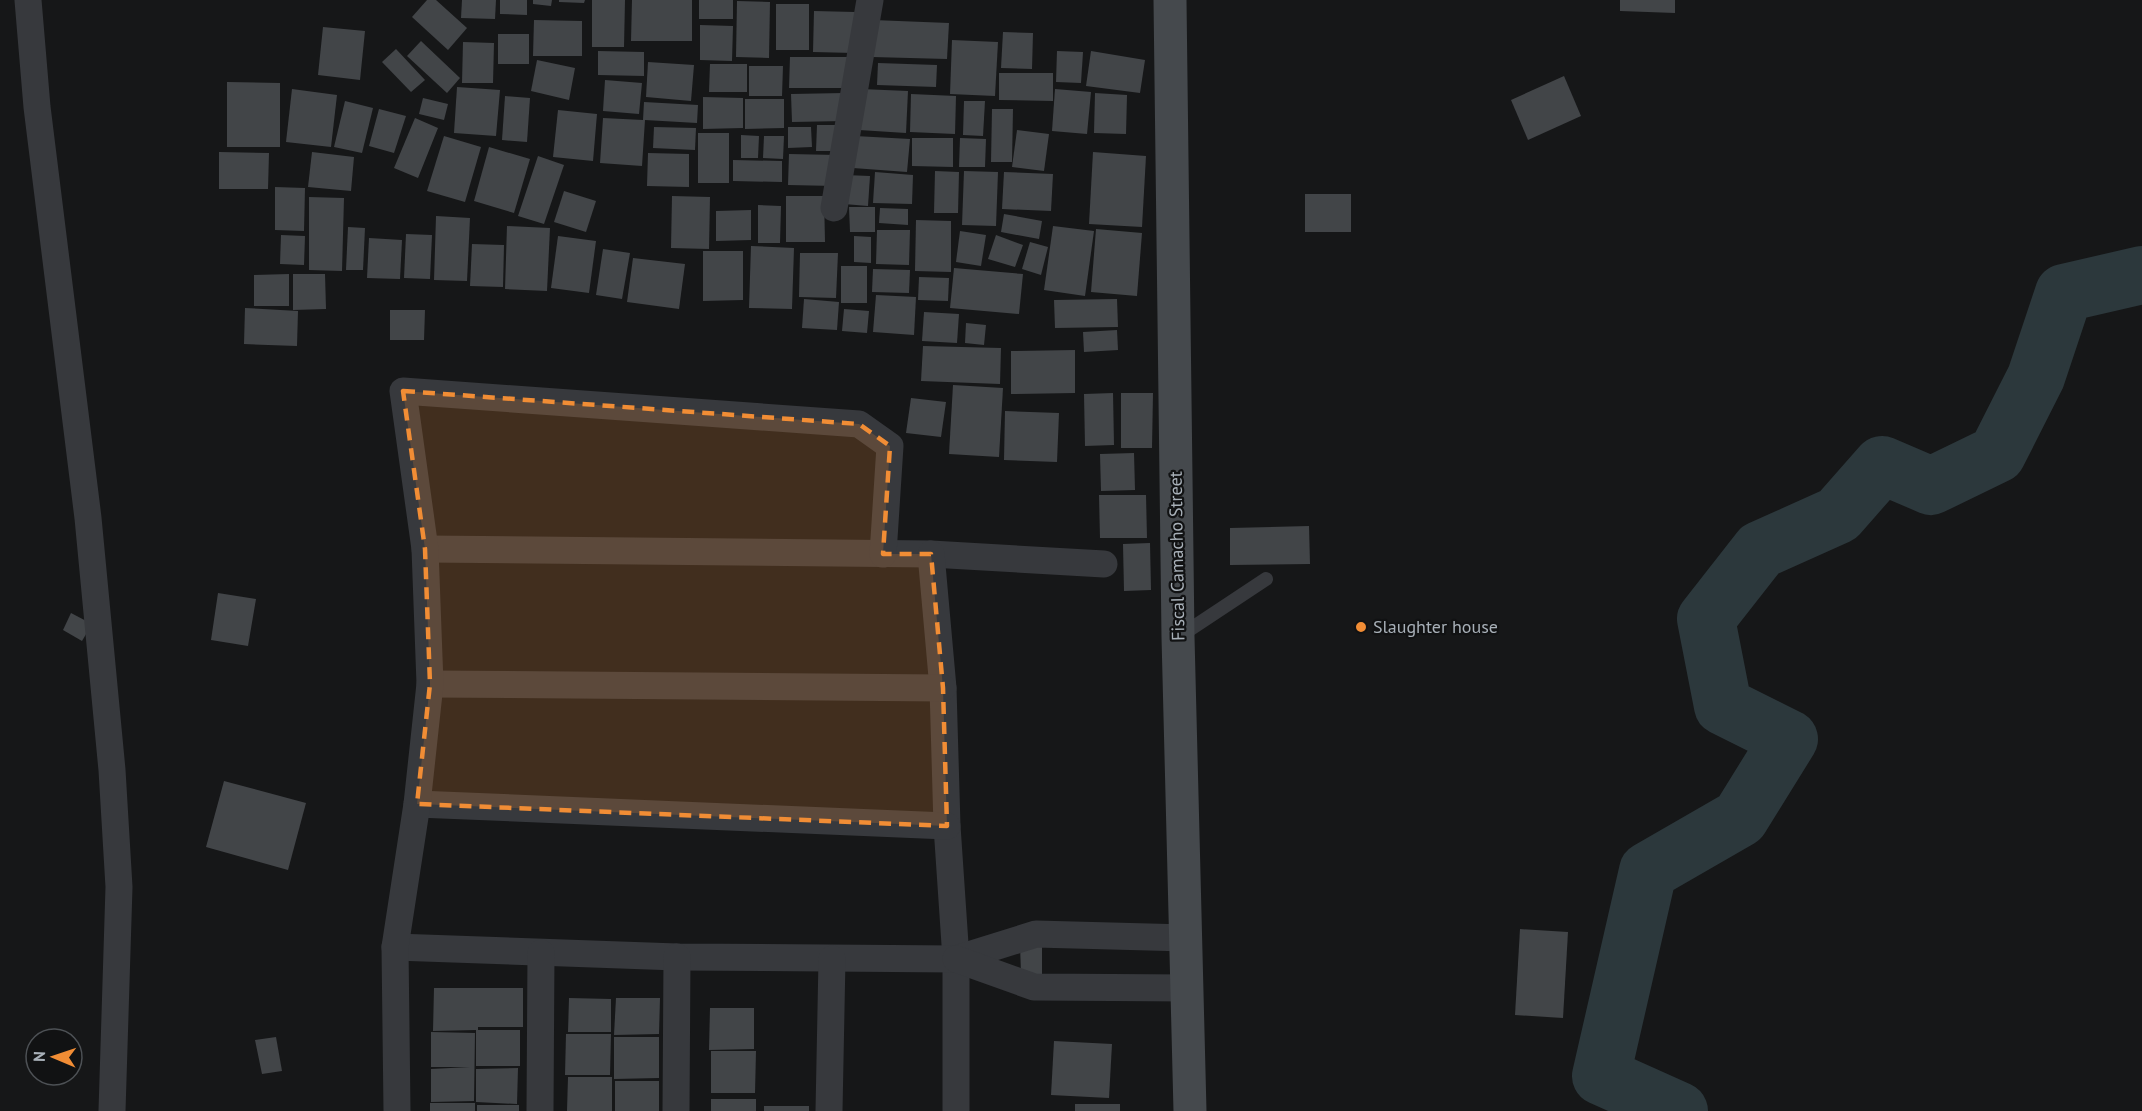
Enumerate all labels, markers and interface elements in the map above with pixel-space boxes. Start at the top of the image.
street label: Fiscal Camacho Street [1164,471,1189,641]
place label: Slaughter house [1373,615,1498,638]
marker: Slaughter house [1354,620,1368,634]
north arrow [24,1027,84,1087]
text: N [29,1051,49,1062]

